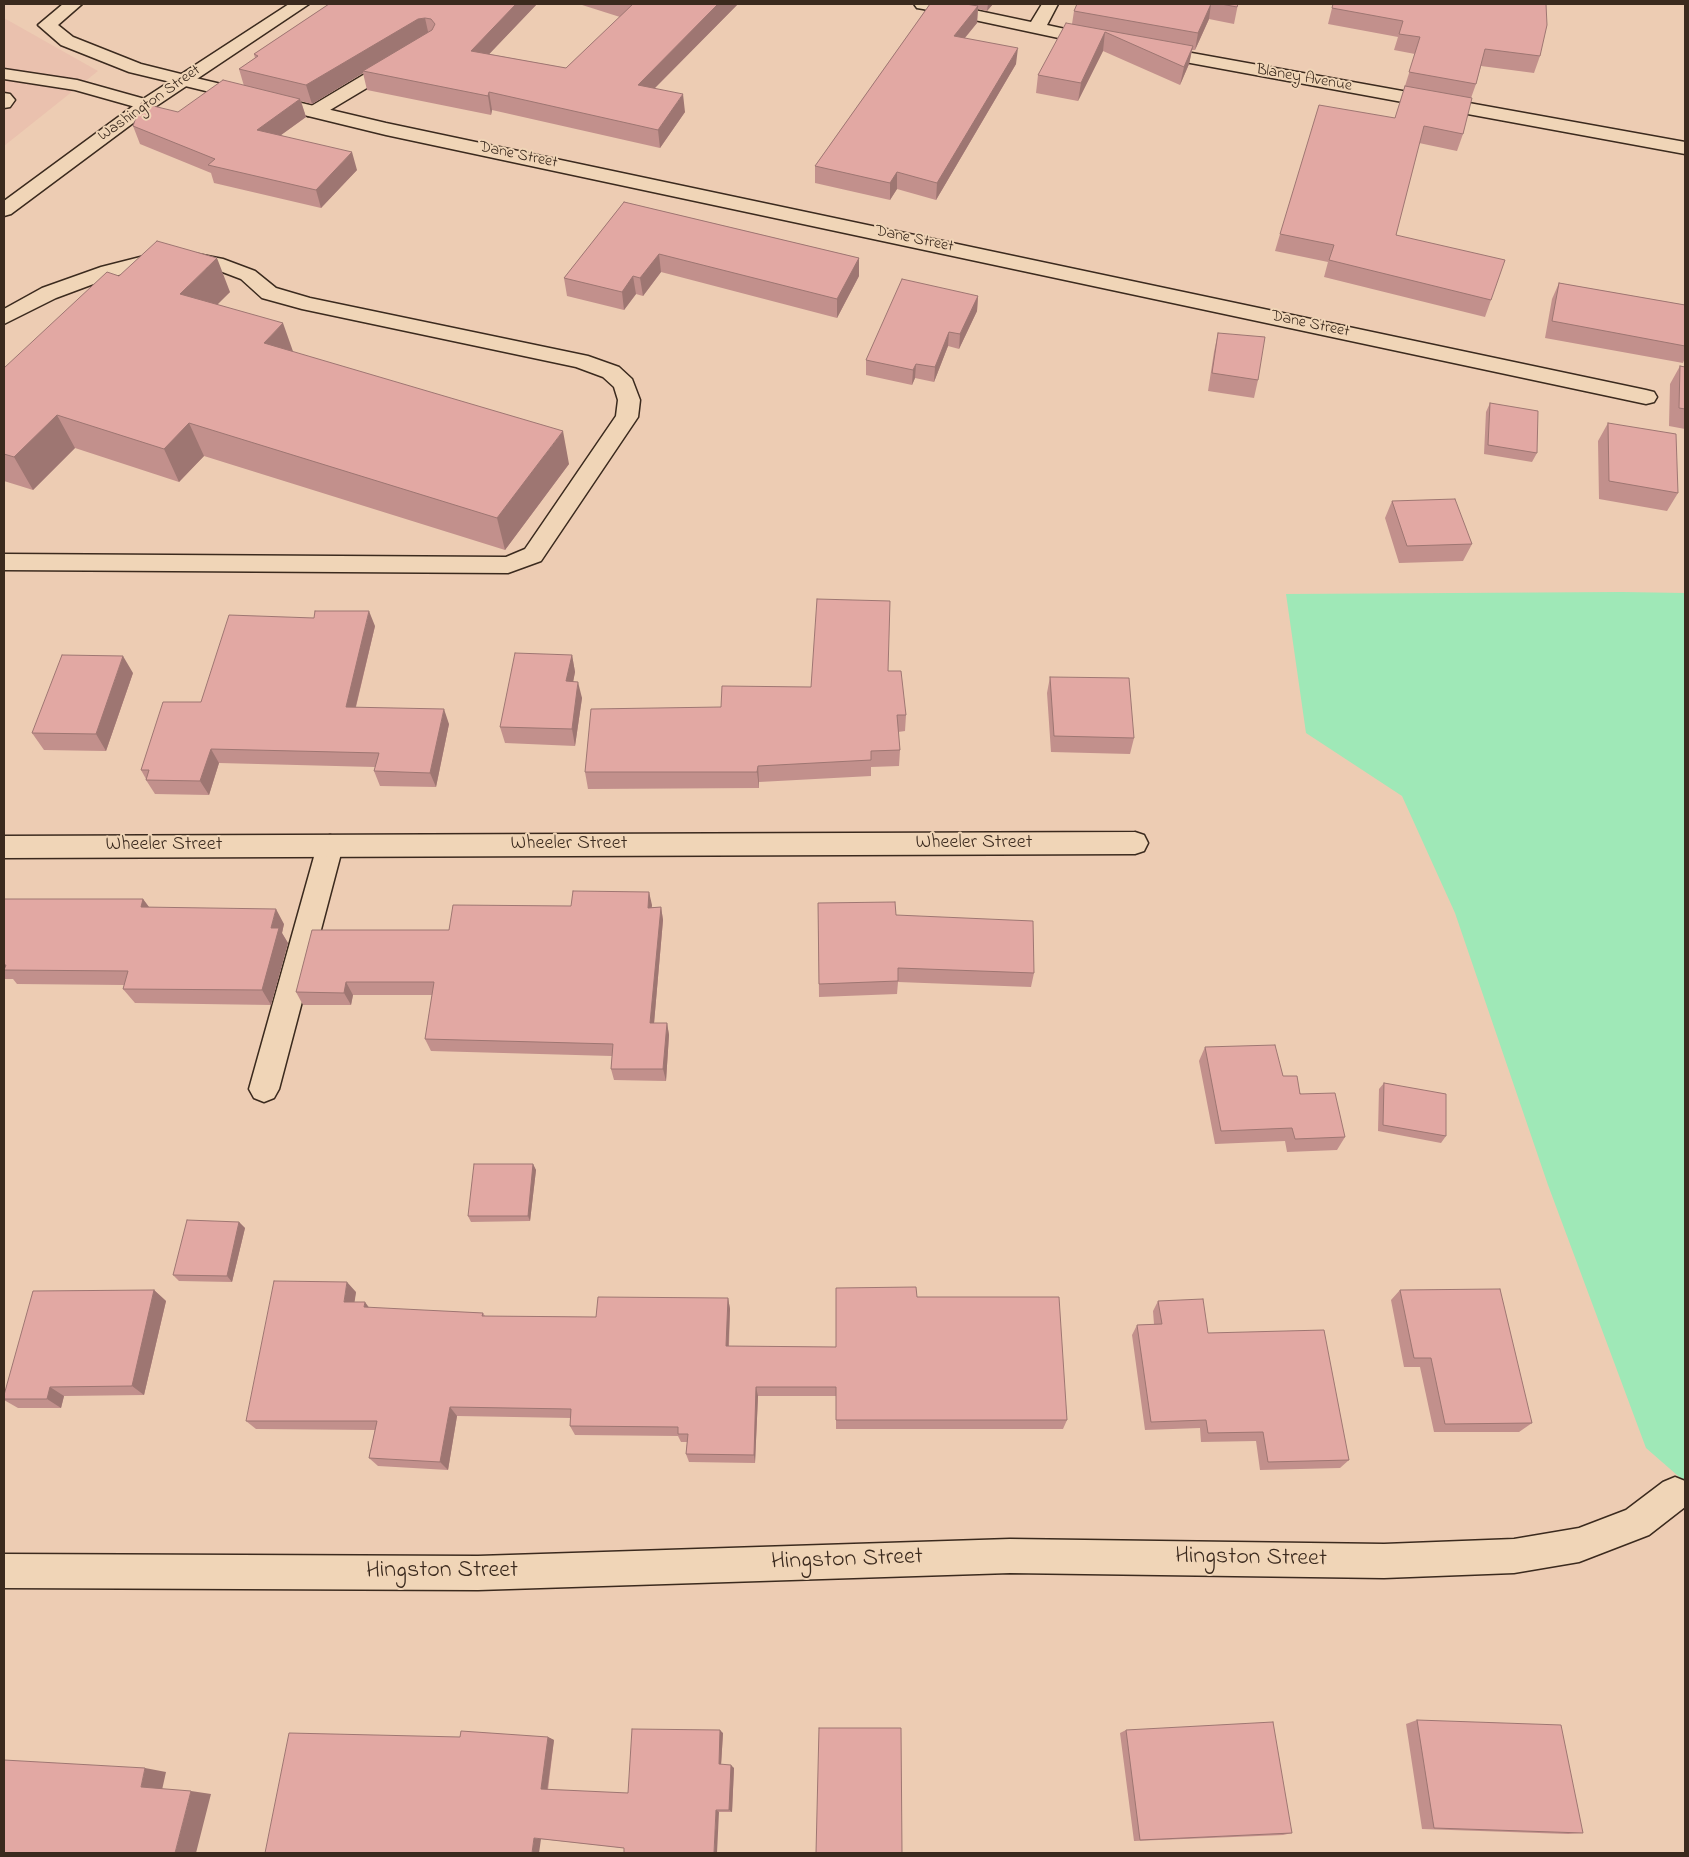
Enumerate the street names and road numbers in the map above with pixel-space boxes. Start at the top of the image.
street label: Blaney Avenue [1255,61,1353,97]
street label: Washington Street [95,62,205,146]
street label: Dane Street [477,138,559,174]
street label: Dane Street [873,222,955,258]
street label: Dane Street [1269,307,1351,343]
street label: Wheeler Street [916,832,1032,856]
street label: Wheeler Street [511,833,627,857]
street label: Wheeler Street [106,834,222,858]
street label: Hingston Street [1175,1543,1327,1575]
street label: Hingston Street [771,1544,923,1578]
street label: Hingston Street [366,1558,518,1586]

